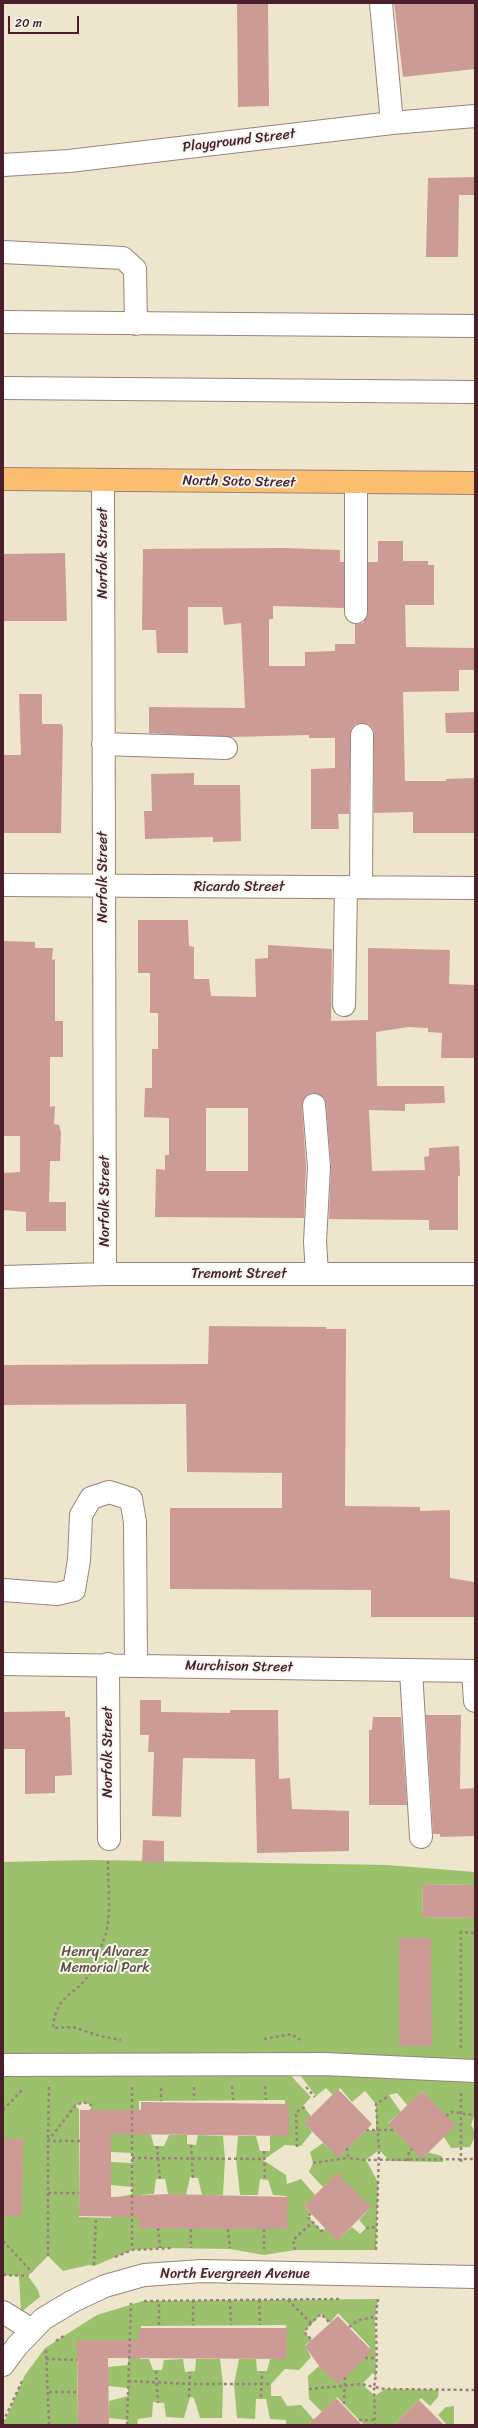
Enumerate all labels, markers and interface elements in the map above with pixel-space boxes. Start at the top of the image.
scale bar [10,8,81,34]
text: 20 m [15,12,42,34]
street label: Playground Street [182,126,296,156]
street label: North Soto Street [182,473,296,491]
street label: Norfolk Street [95,507,111,599]
street label: Norfolk Street [95,831,111,923]
street label: Ricardo Street [194,879,284,895]
street label: Norfolk Street [97,1155,113,1247]
street label: Tremont Street [191,1266,287,1282]
street label: Murchison Street [185,1658,293,1676]
street label: Norfolk Street [100,1706,116,1798]
park label: Henry Alvarez Memorial Park [60,1944,150,1976]
street label: North Evergreen Avenue [160,2266,310,2282]

